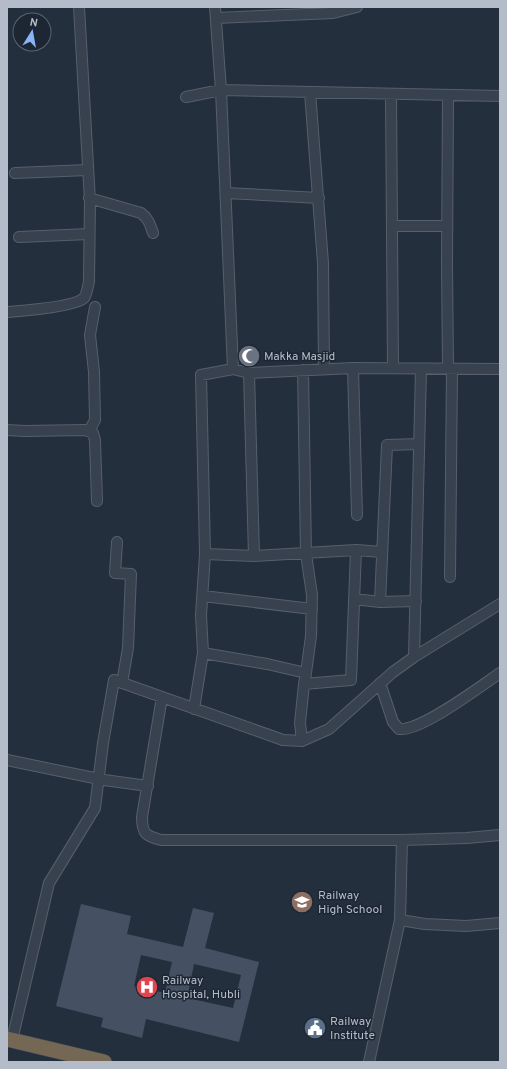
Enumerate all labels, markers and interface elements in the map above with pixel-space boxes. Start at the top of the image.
north arrow [12,12,52,52]
text: N [29,16,39,31]
mosque icon: Makka Masjid [236,343,262,369]
place label: Makka Masjid [264,349,335,365]
place label: Railway High School [318,888,382,918]
school or university icon: Railway High School [289,889,315,915]
place label: Railway Hospital, Hubli [162,973,240,1003]
hospital icon: Railway Hospital, Hubli [134,974,160,1000]
place label: Railway Institute [330,1014,375,1044]
public building icon: Railway Institute [302,1015,328,1041]

